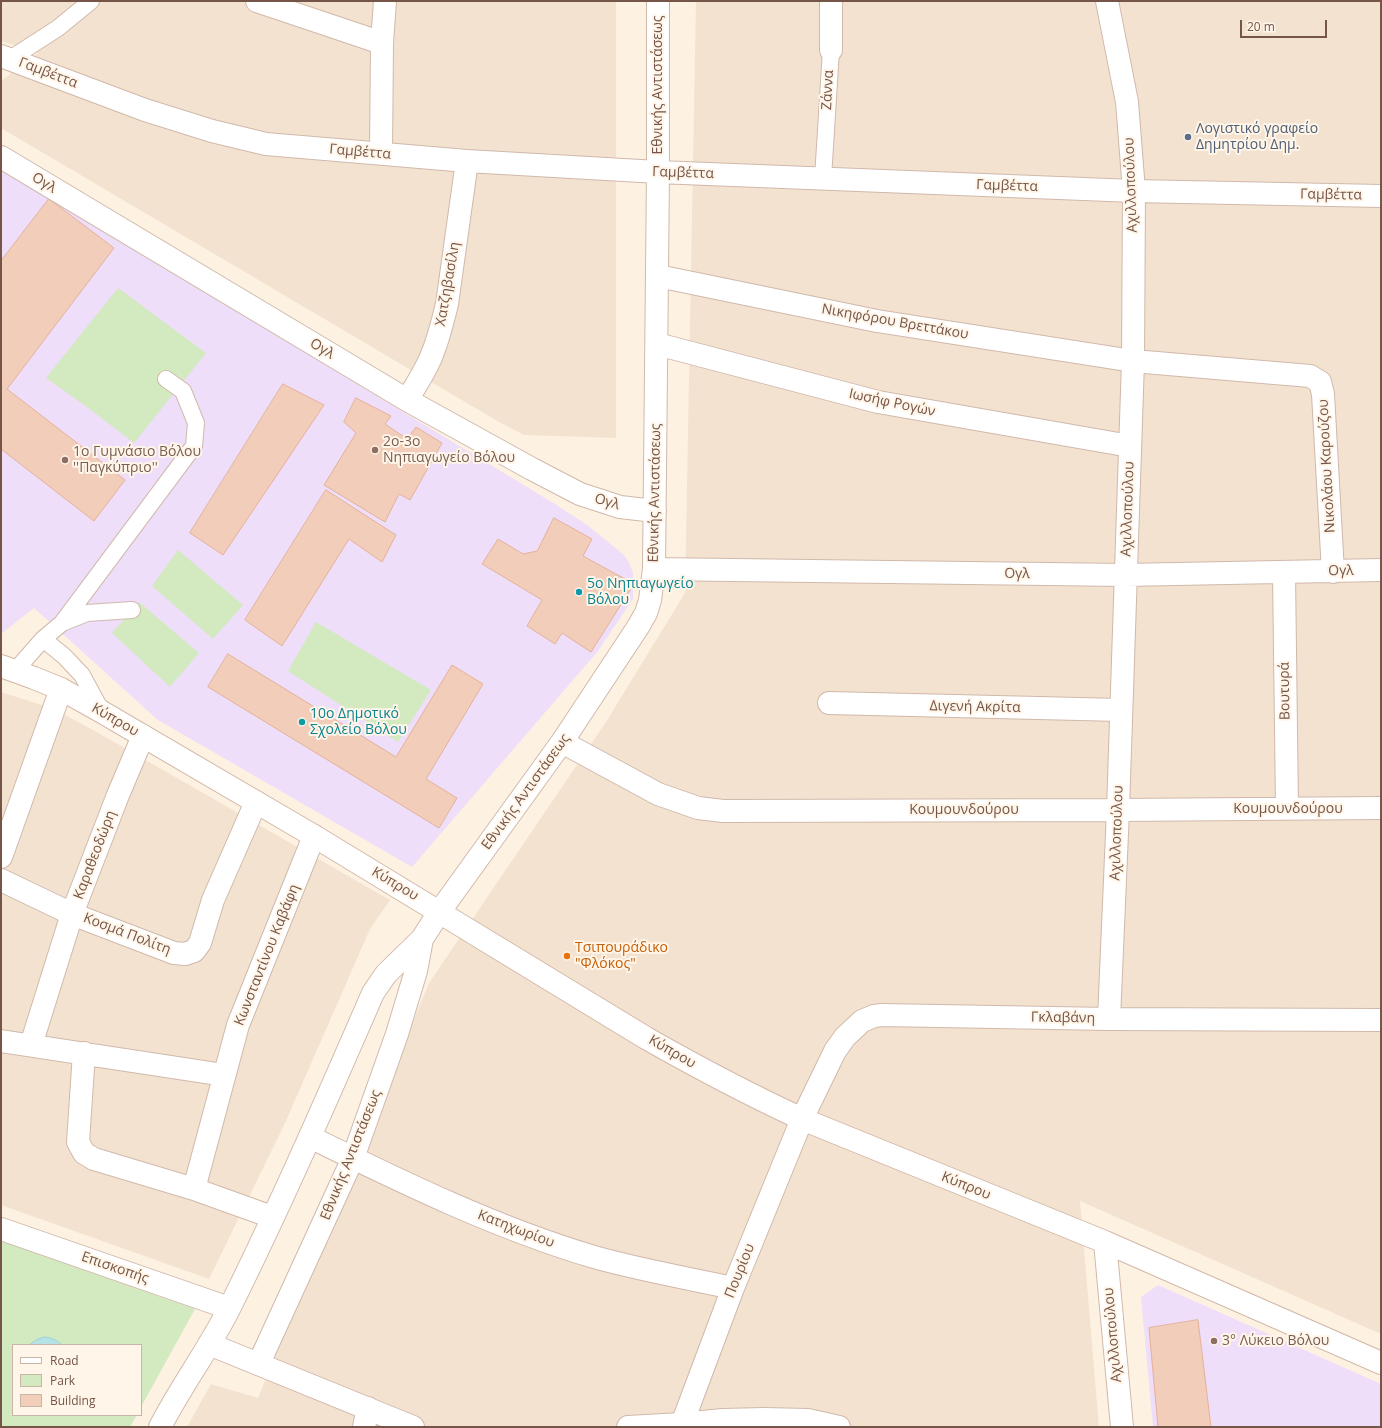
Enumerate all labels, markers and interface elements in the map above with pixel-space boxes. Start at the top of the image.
scale bar [1242,12,1329,38]
street label: Εθνικής Αντιστάσεως [650,15,666,155]
text: 20 m [1247,18,1275,35]
street label: Γαμβέττα [16,54,80,92]
street label: Ζάννα [819,69,837,111]
place label: Λογιστικό γραφείο Δημητρίου Δημ. [1196,121,1318,154]
marker: Λογιστικό γραφείο Δημητρίου Δημ. [1183,132,1193,142]
street label: Αχιλλοπούλου [1121,137,1141,233]
street label: Γαμβέττα [329,141,391,163]
street label: Γαμβέττα [652,164,714,182]
street label: Ογλ [29,169,59,197]
street label: Γαμβέττα [976,177,1038,195]
street label: Γαμβέττα [1300,186,1362,204]
street label: Χατζηβασίλη [432,241,464,327]
street label: Νικηφόρου Βρεττάκου [820,301,970,343]
street label: Ογλ [307,335,337,363]
street label: Ιωσήφ Ρογών [847,386,937,420]
street label: Νικολάου Καρούζου [1315,399,1339,533]
street label: Εθνικής Αντιστάσεως [645,423,665,563]
place label: 2ο-3ο Νηπιαγωγείο Βόλου [383,434,515,466]
place label: 1ο Γυμνάσιο Βόλου ''Παγκύπριο'' [73,444,201,476]
marker: 2ο-3ο Νηπιαγωγείο Βόλου [370,445,380,455]
marker: 1ο Γυμνάσιο Βόλου ''Παγκύπριο'' [60,455,70,465]
street label: Αχιλλοπούλου [1118,461,1138,557]
street label: Ογλ [592,490,622,514]
street label: Ογλ [1328,562,1354,580]
street label: Ογλ [1004,565,1030,583]
place label: 5ο Νηπιαγωγείο Βόλου [587,576,694,608]
marker: 5ο Νηπιαγωγείο Βόλου [574,587,584,597]
street label: Βουτυρά [1276,662,1294,720]
street label: Διγενή Ακρίτα [929,698,1021,716]
street label: Κύπρου [88,700,142,740]
place label: 10ο Δημοτικό Σχολείο Βόλου [310,706,407,738]
marker: 10ο Δημοτικό Σχολείο Βόλου [297,717,307,727]
street label: Εθνικής Αντιστάσεως [478,731,574,853]
street label: Αχιλλοπούλου [1107,785,1127,881]
street label: Κουμουνδούρου [1233,801,1343,817]
street label: Κουμουνδούρου [909,802,1019,818]
street label: Καραθεοδώρη [70,808,120,902]
street label: Κύπρου [369,864,421,904]
street label: Κωνσταντίνου Καβάφη [231,882,303,1028]
street label: Κοσμά Πολίτη [81,910,173,958]
place label: Τσιπουράδικο "Φλόκος" [575,940,668,972]
marker: Τσιπουράδικο "Φλόκος" [562,951,572,961]
street label: Γκλαβάνη [1031,1009,1095,1027]
street label: Κύπρου [645,1032,699,1072]
street label: Εθνικής Αντιστάσεως [317,1087,385,1223]
street label: Κύπρου [939,1169,993,1203]
street label: Κατηχωρίου [475,1207,557,1251]
street label: Πουρίου [721,1241,759,1301]
street label: Επισκοπής [79,1249,151,1287]
street label: Αχιλλοπούλου [1100,1287,1126,1383]
place label: 3° Λύκειο Βόλου [1222,1333,1329,1349]
marker: 3° Λύκειο Βόλου [1209,1336,1219,1346]
legend [12,1344,142,1416]
text: Road [50,1352,79,1369]
text: Park [50,1372,75,1389]
text: Building [50,1392,95,1409]

